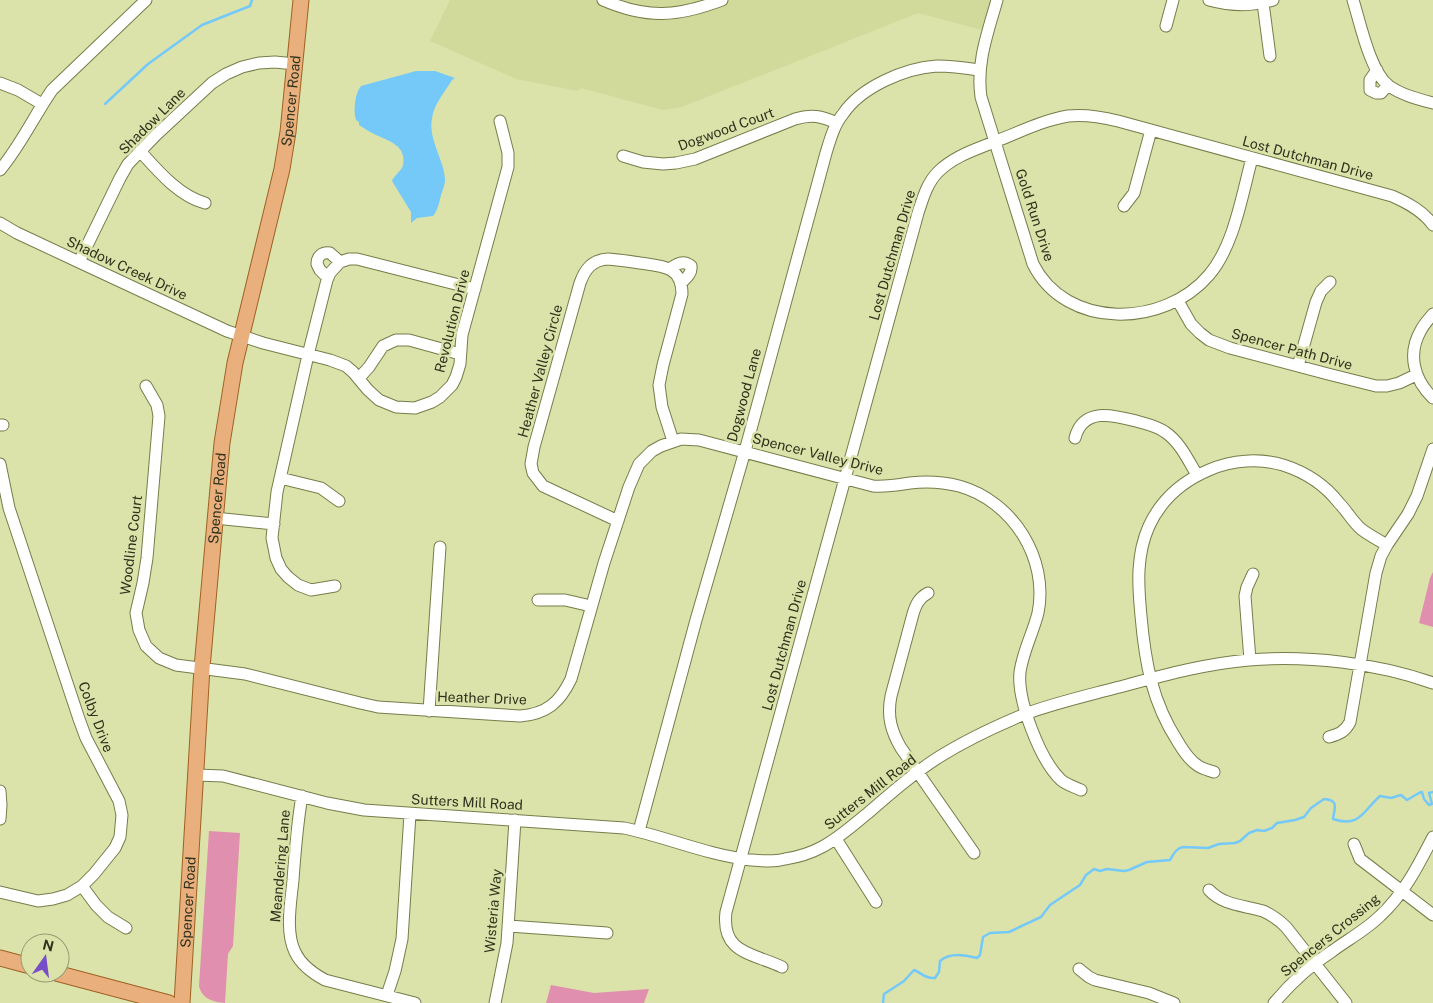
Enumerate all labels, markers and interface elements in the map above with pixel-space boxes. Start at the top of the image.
street label: Spencer Road [278,55,304,147]
street label: Shadow Lane [116,84,189,157]
street label: Dogwood Court [676,104,776,154]
street label: Lost Dutchman Drive [1241,133,1375,183]
street label: Gold Run Drive [1012,167,1058,263]
street label: Lost Dutchman Drive [866,188,918,322]
street label: Shadow Creek Drive [64,233,190,303]
street label: Revolution Drive [431,268,473,374]
street label: Heather Valley Circle [515,303,565,439]
street label: Spencer Path Drive [1230,325,1354,373]
street label: Dogwood Lane [724,346,764,444]
street label: Spencer Valley Drive [751,430,885,478]
street label: Spencer Road [205,452,229,544]
street label: Woodline Court [117,494,145,596]
street label: Lost Dutchman Drive [759,578,809,712]
street label: Colby Drive [75,679,117,755]
street label: Heather Drive [437,688,527,708]
street label: Sutters Mill Road [821,751,919,833]
street label: Sutters Mill Road [411,791,523,813]
street label: Meandering Lane [267,809,293,923]
street label: Spencer Road [177,856,199,948]
street label: Wisteria Way [481,868,505,954]
street label: Spencers Crossing [1277,890,1383,980]
north arrow [20,933,70,983]
text: N [41,936,55,954]

